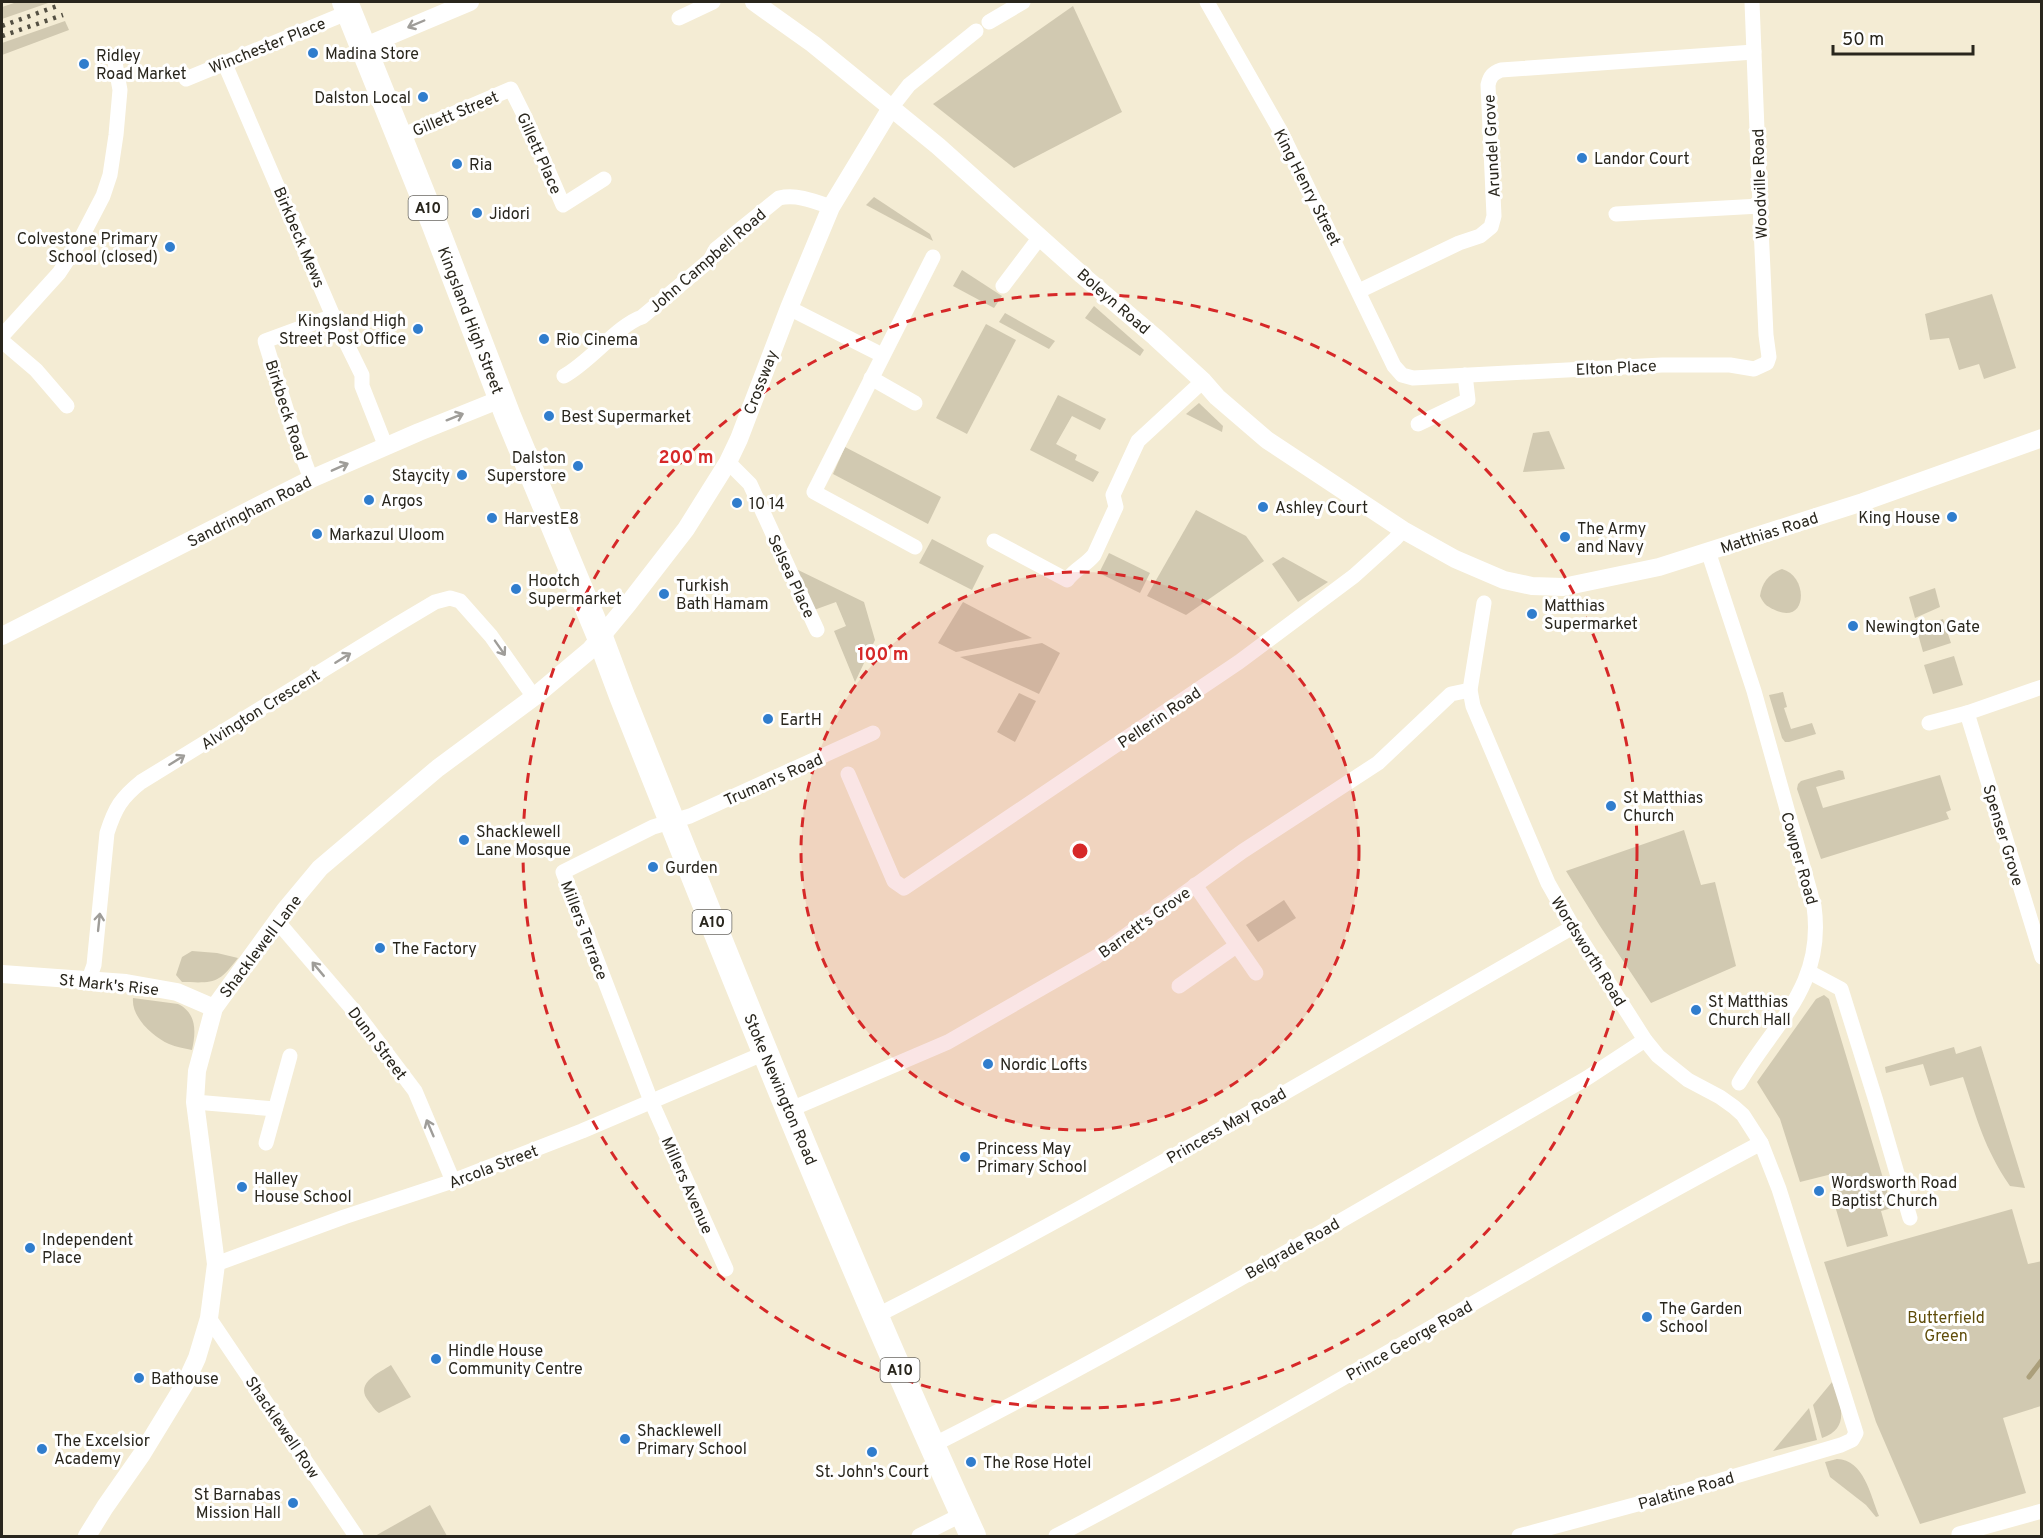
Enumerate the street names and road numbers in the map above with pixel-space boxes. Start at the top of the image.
street label: Winchester Place [206,14,329,79]
street label: Gillett Street [410,88,502,142]
street label: Arundel Grove [1480,94,1506,198]
street label: Gillett Place [511,110,565,198]
street label: King Henry Street [1268,126,1344,250]
street label: Woodville Road [1749,128,1773,240]
street label: Birkbeck Mews [268,184,328,291]
road number: A10 [408,196,448,220]
street label: John Campbell Road [646,205,771,318]
street label: Kingsland High Street [432,244,506,397]
street label: Boleyn Road [1072,265,1153,340]
street label: Crossway [740,347,783,418]
street label: Elton Place [1575,357,1657,381]
street label: Birkbeck Road [259,358,311,463]
street label: Sandringham Road [184,473,315,553]
street label: Matthias Road [1718,509,1821,559]
street label: Selsea Place [762,532,818,622]
street label: Alvington Crescent [198,666,324,755]
street label: Pellerin Road [1115,684,1205,754]
street label: Truman's Road [721,750,826,812]
street label: Spenser Grove [1977,782,2027,889]
street label: Cowper Road [1775,810,1821,907]
street label: Millers Terrace [555,878,611,983]
street label: Barrett's Grove [1095,884,1195,964]
street label: Shacklewell Lane [216,892,307,1003]
street label: Wordsworth Road [1545,893,1629,1011]
road number: A10 [692,910,732,934]
street label: St Mark's Rise [58,971,160,1001]
street label: Dunn Street [343,1004,410,1085]
street label: Stoke Newington Road [738,1011,820,1169]
street label: Princess May Road [1164,1084,1290,1169]
street label: Millers Avenue [656,1134,717,1238]
street label: Arcola Street [446,1142,541,1194]
street label: Belgrade Road [1242,1215,1344,1285]
street label: Prince George Road [1343,1297,1477,1386]
road number: A10 [880,1358,920,1382]
street label: Shacklewell Row [240,1373,323,1483]
street label: Palatine Road [1636,1469,1737,1515]

